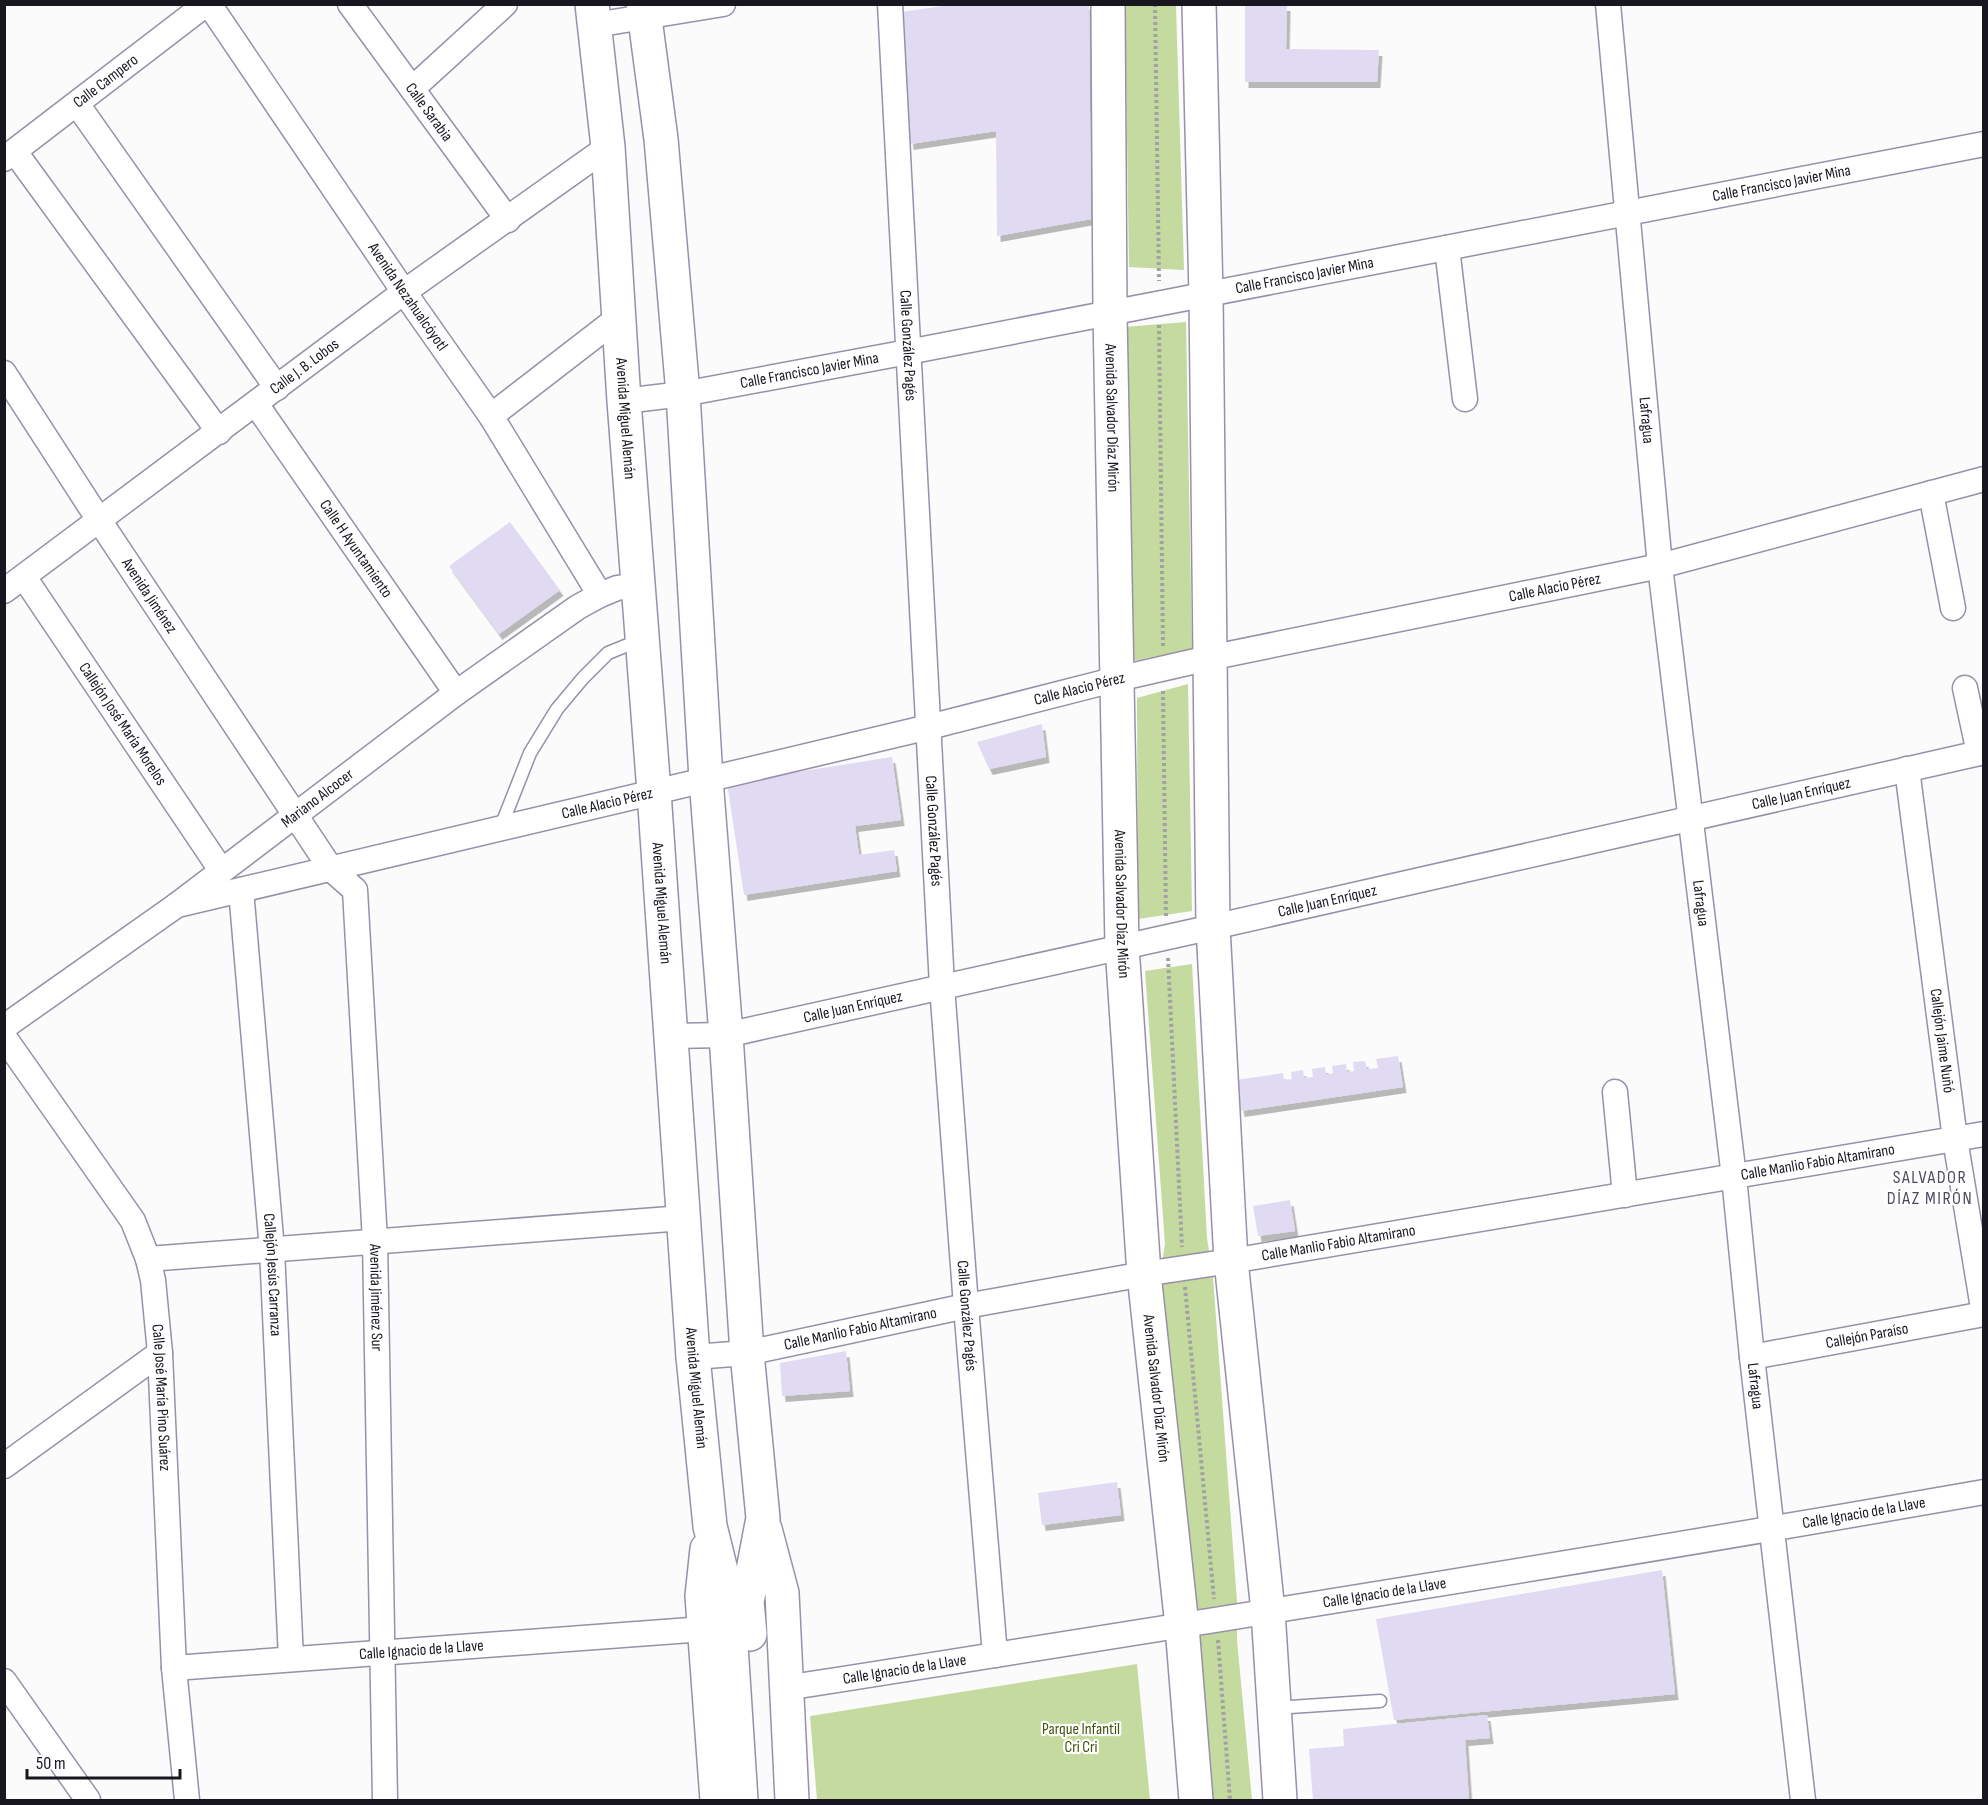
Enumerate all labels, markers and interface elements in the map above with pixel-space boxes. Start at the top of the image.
street label: Calle Campero [69,50,142,112]
street label: Calle Sarabia [401,79,457,145]
street label: Calle Francisco Javier Mina [1711,160,1852,206]
street label: Avenida Nezahualcóyotl [363,238,452,355]
street label: Calle Francisco Javier Mina [1234,253,1375,298]
street label: Calle González Pagés [896,290,921,402]
street label: Calle J. B. Lobos [266,334,343,398]
street label: Avenida Salvador Díaz Mirón [1101,342,1123,492]
street label: Calle Francisco Javier Mina [739,348,880,393]
street label: Avenida Miguel Alemán [612,356,639,480]
street label: Lafragua [1635,396,1658,444]
street label: Calle H Ayuntamiento [316,496,397,601]
street label: Avenida Jiménez [117,554,181,637]
street label: Calle Alacio Pérez [1507,569,1602,606]
street label: Callejón José María Morelos [75,659,171,789]
street label: Calle Alacio Pérez [1032,668,1127,709]
street label: Mariano Alcocer [277,765,358,832]
street label: Calle Juan Enríquez [1750,773,1853,814]
street label: Calle González Pagés [921,775,946,887]
street label: Calle Alacio Pérez [560,783,655,823]
street label: Avenida Salvador Díaz Mirón [1110,828,1134,979]
street label: Avenida Miguel Alemán [648,841,675,965]
street label: Lafragua [1689,879,1713,927]
street label: Calle Juan Enríquez [1276,881,1379,921]
street label: Calle Juan Enríquez [802,987,904,1027]
street label: Callejón Jaime Nuñó [1926,987,1958,1094]
street label: Calle Manlio Fabio Altamirano [1739,1140,1896,1184]
district label: SALVADOR DÍAZ MIRÓN [1887,1167,1973,1209]
street label: Callejón Jesús Carranza [259,1212,285,1337]
street label: Calle Manlio Fabio Altamirano [1260,1221,1417,1265]
street label: Avenida Jiménez Sur [366,1243,386,1352]
street label: Calle González Pagés [953,1260,981,1372]
street label: Calle Manlio Fabio Altamirano [782,1303,938,1354]
street label: Avenida Salvador Díaz Mirón [1139,1313,1174,1463]
street label: Callejón Paraíso [1824,1319,1910,1353]
street label: Calle José María Pino Suárez [148,1323,175,1472]
street label: Avenida Miguel Alemán [681,1326,712,1449]
street label: Lafragua [1743,1362,1767,1410]
street label: Calle Ignacio de la Llave [1801,1493,1927,1533]
street label: Calle Ignacio de la Llave [1321,1573,1448,1612]
street label: Calle Ignacio de la Llave [358,1636,484,1664]
street label: Calle Ignacio de la Llave [841,1650,968,1688]
park label: Parque Infantil Cri Cri [1042,1720,1120,1757]
scale bar [27,1742,180,1780]
text: 50 m [36,1753,66,1774]

